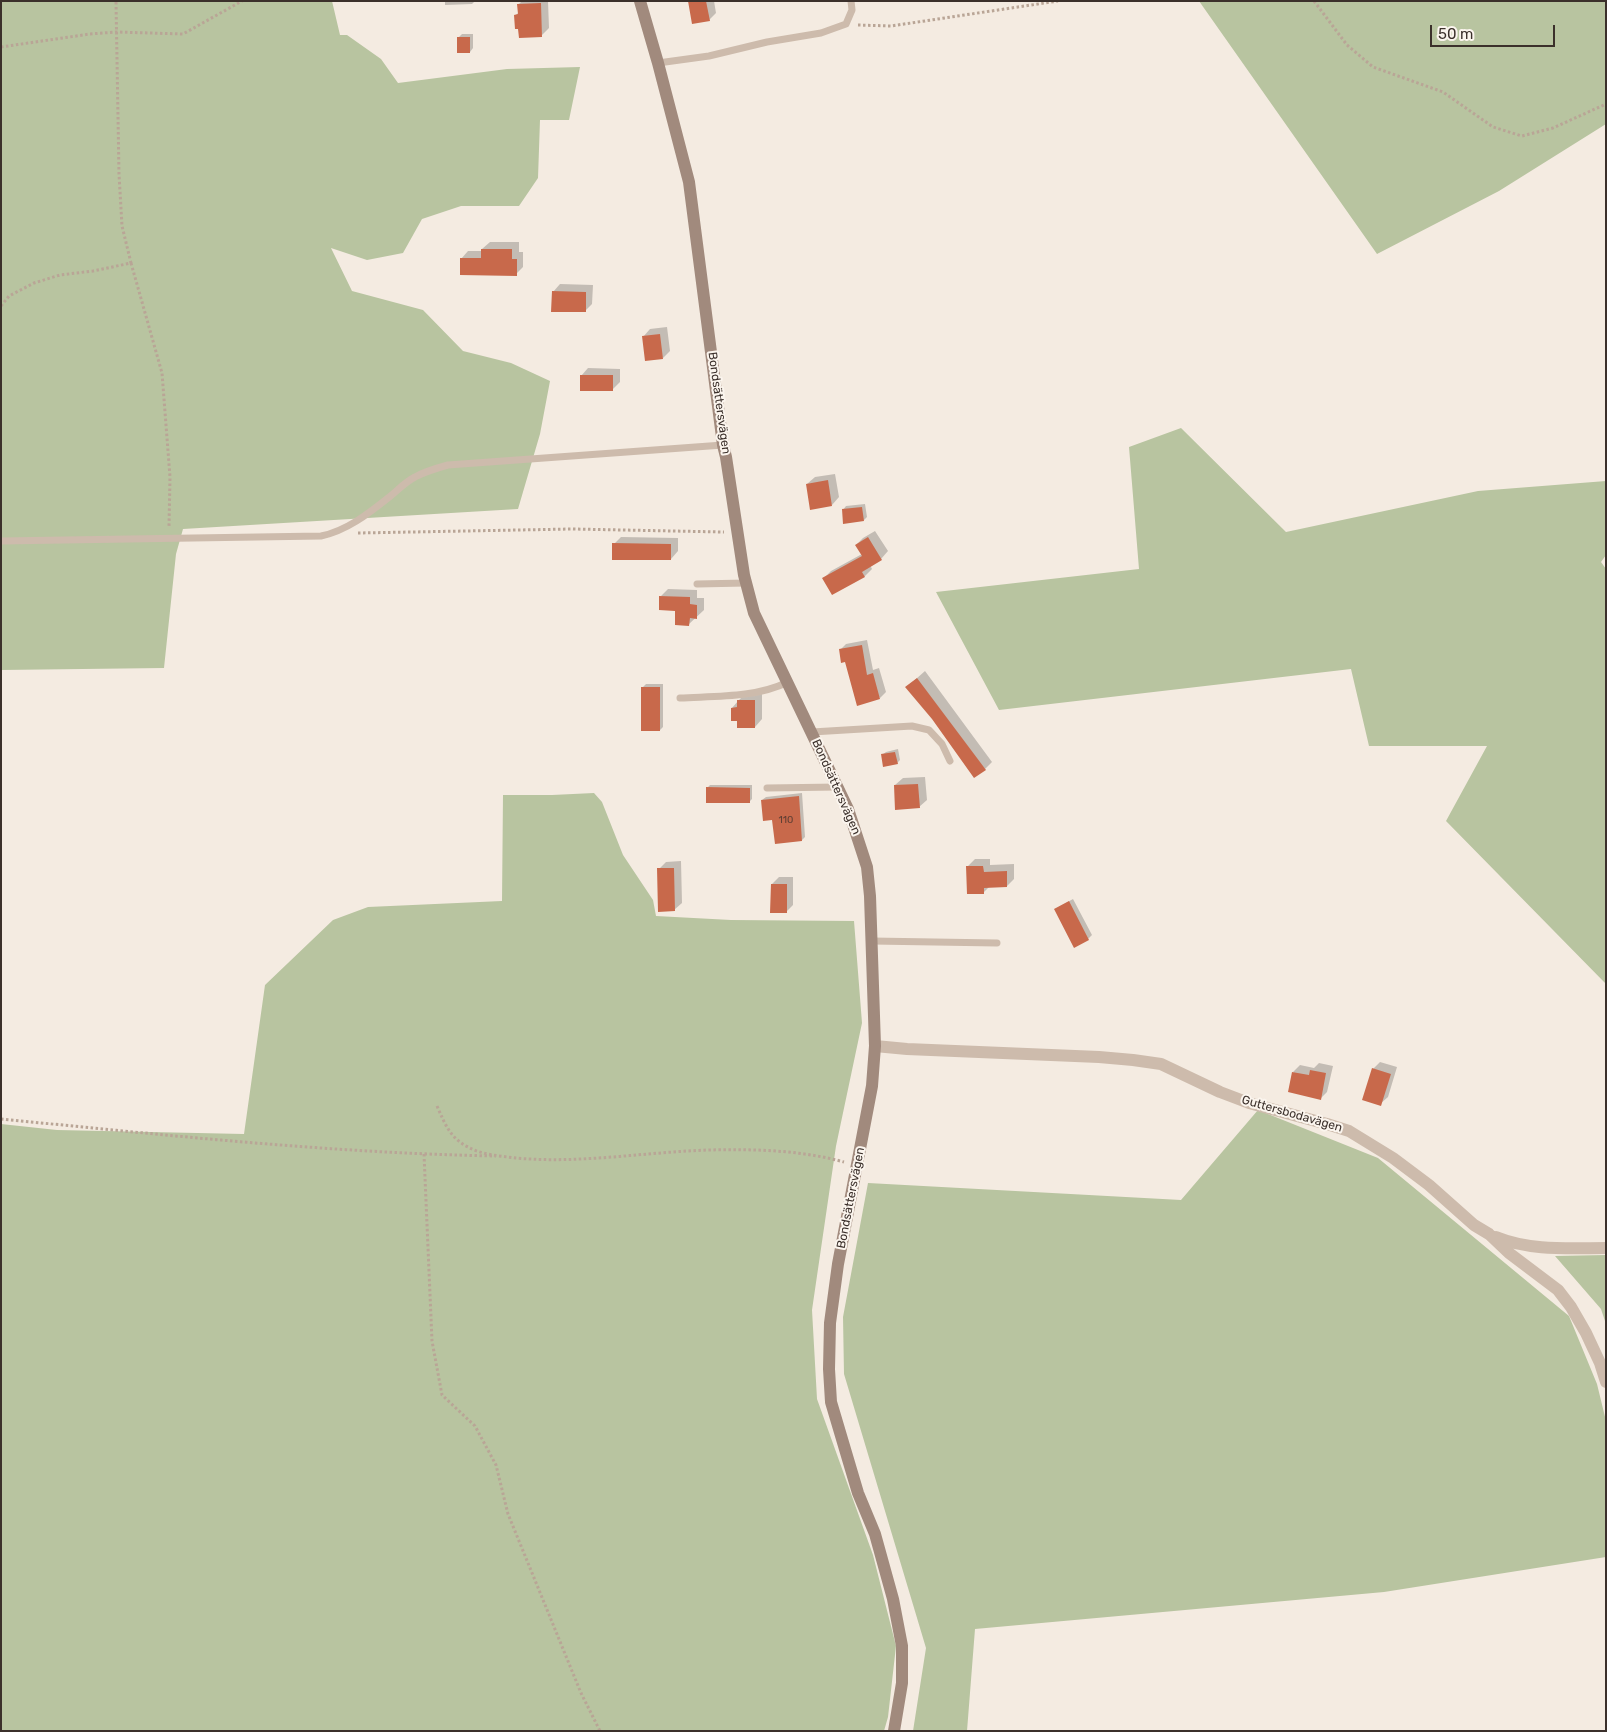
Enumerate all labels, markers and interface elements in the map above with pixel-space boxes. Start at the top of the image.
scale bar [1432,15,1557,47]
text: 50 m [1438,25,1473,43]
street label: Bondsättersvägen [705,351,733,455]
street label: Bondsättersvägen [809,737,863,837]
house number: 110 [779,814,793,826]
street label: Guttersbodavägen [1240,1093,1344,1135]
street label: Bondsättersvägen [834,1146,868,1250]

